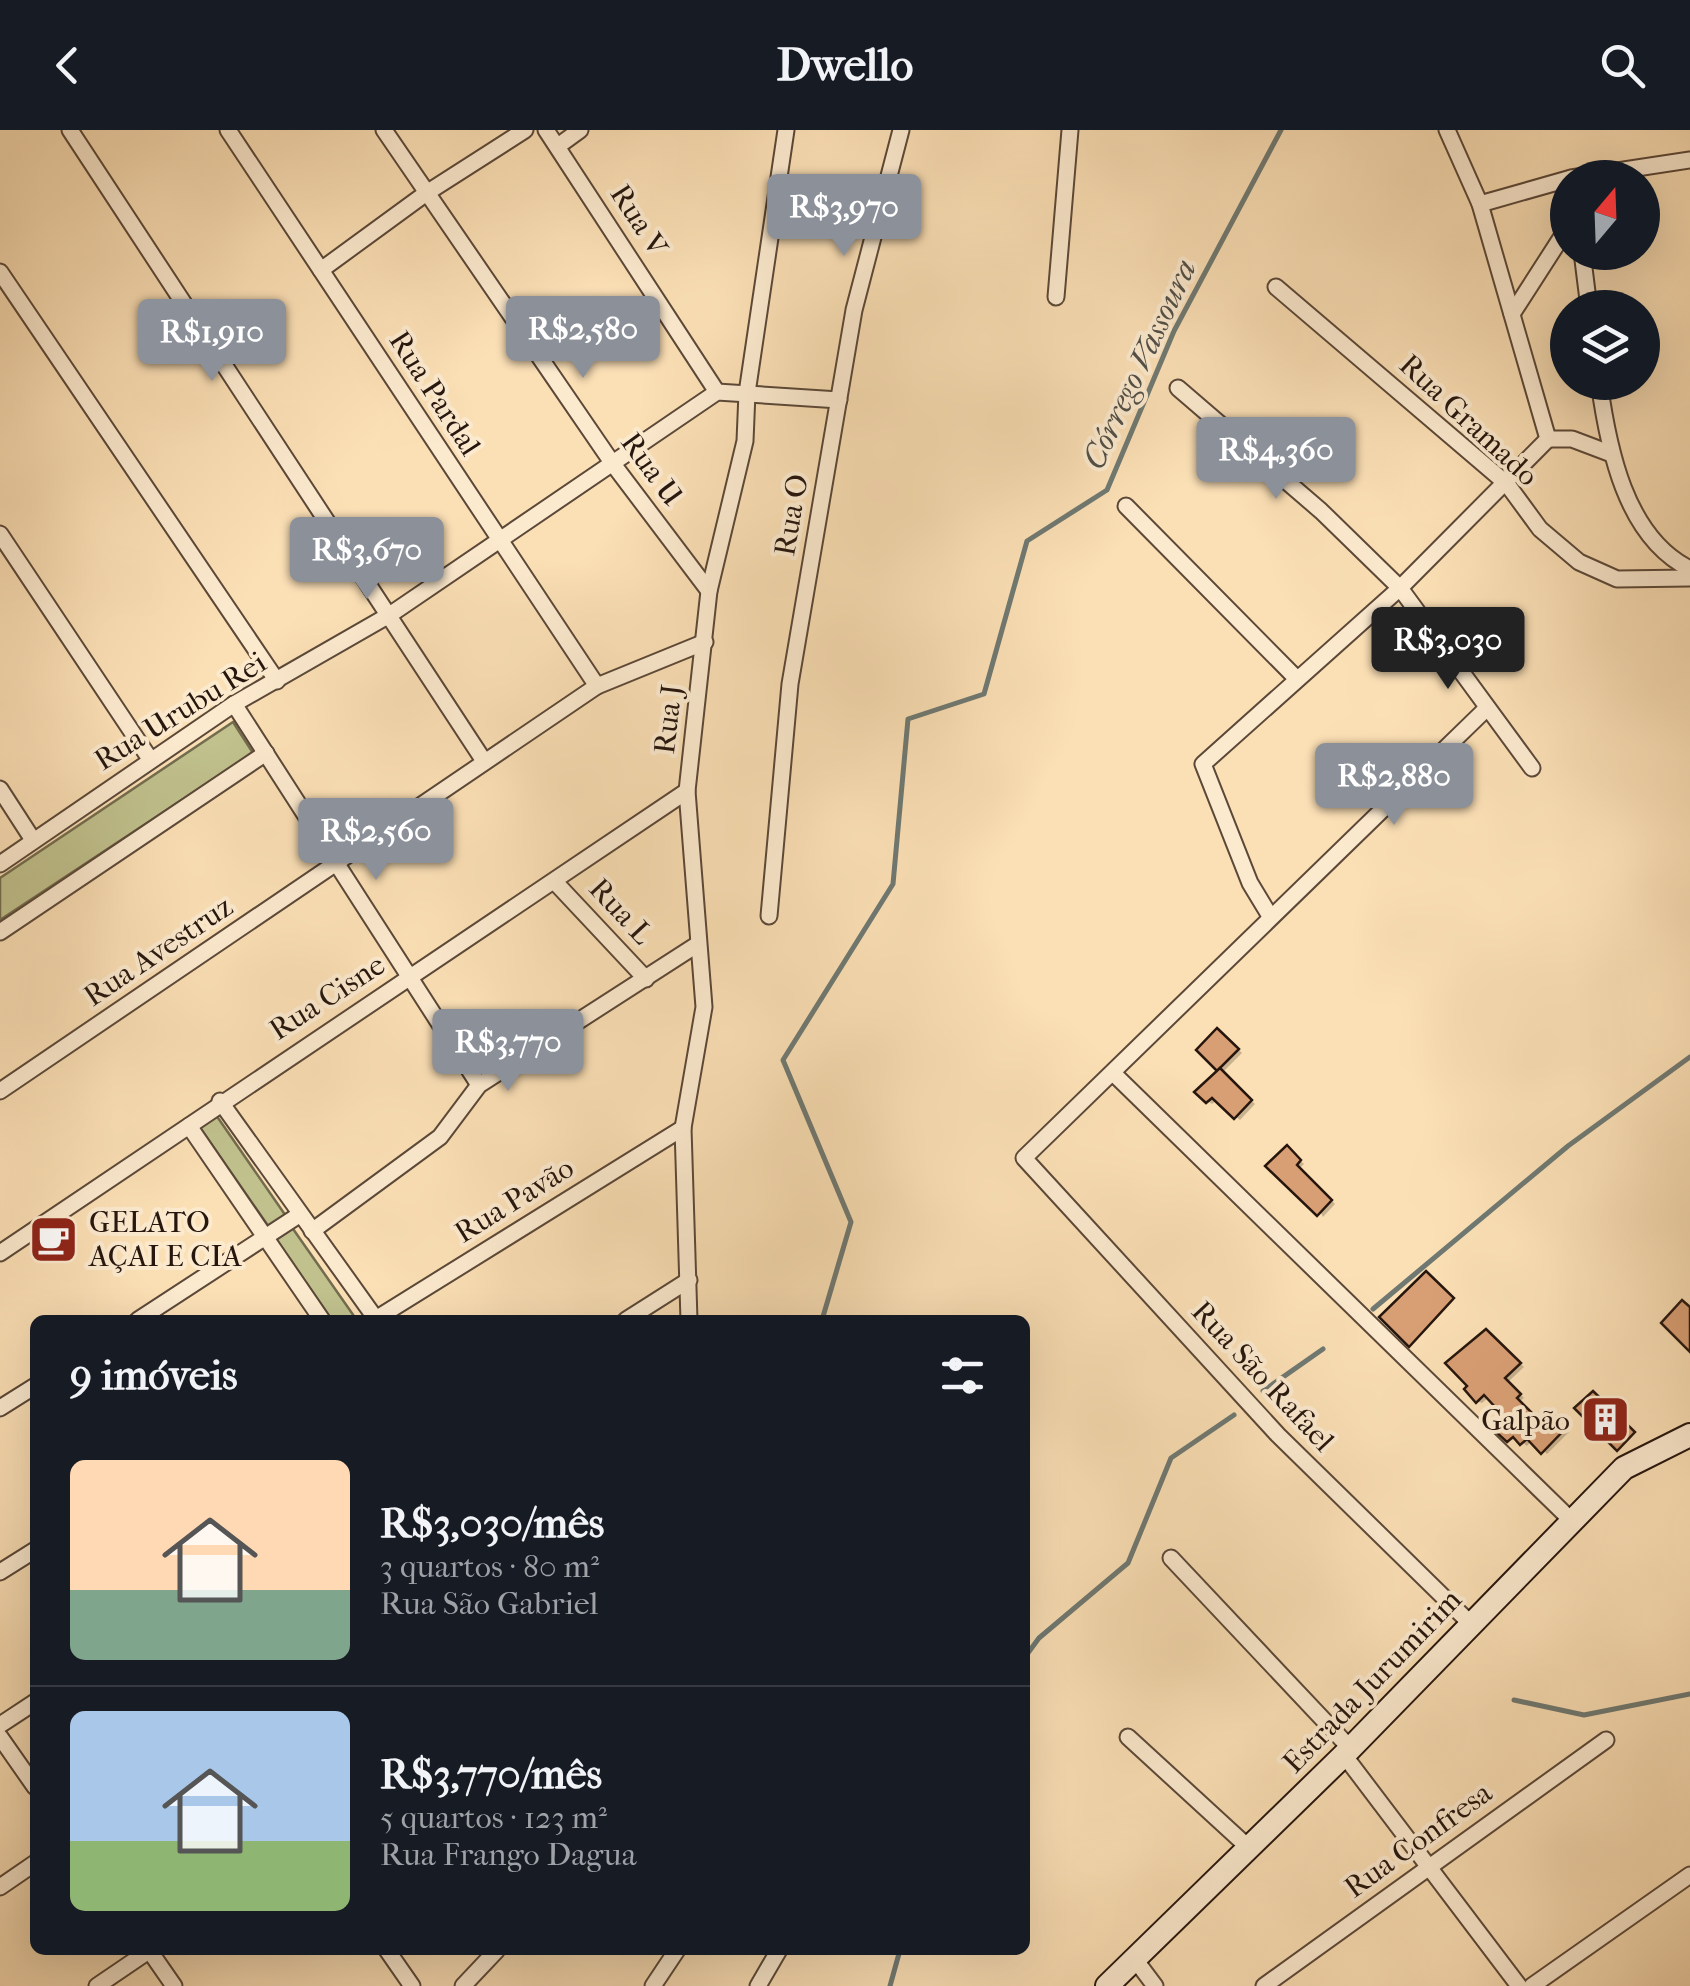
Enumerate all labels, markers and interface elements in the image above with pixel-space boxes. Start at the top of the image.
icon: back [40,38,95,93]
icon: search [1595,38,1650,93]
text: Dwello [777,39,913,92]
north arrow [1550,160,1660,270]
map controls [1550,160,1660,400]
pin: R$3,970 [752,174,936,259]
street label: Rua V [603,178,675,264]
text: R$3,970 [789,188,899,225]
water label: Córrego Vassoura [1075,254,1204,475]
button: layers [1550,290,1660,400]
pin: R$2,580 [491,296,675,381]
pin: R$1,910 [120,299,304,384]
text: R$2,580 [528,310,638,347]
text: R$1,910 [160,313,264,350]
street label: Rua Pardal [381,325,488,462]
street label: Rua Gramado [1392,347,1545,493]
pin: R$4,360 [1184,417,1368,502]
street label: Rua U [613,426,690,513]
text: R$4,360 [1218,431,1334,468]
street label: Rua O [767,472,816,559]
pin: R$3,670 [275,517,459,602]
text: R$3,670 [312,531,422,568]
pin: R$3,030 [1356,607,1540,692]
text: R$3,030 [1394,621,1502,658]
street label: Rua Urubu Rei [88,645,273,778]
street label: Rua J [647,682,690,756]
pin: R$2,880 [1302,743,1486,828]
text: R$2,880 [1337,757,1451,794]
pin: R$2,560 [284,798,468,883]
text: R$2,560 [320,812,432,849]
street label: Rua L [582,871,660,951]
street label: Rua Avestruz [77,889,239,1014]
street label: Rua Cisne [263,947,392,1048]
pin: R$3,770 [416,1009,600,1094]
text: R$3,770 [454,1023,562,1060]
street label: Rua Pavão [448,1150,580,1251]
place label: GELATO AÇAI E CIA [88,1205,242,1274]
cafe icon: GELATO AÇAI E CIA [28,1213,80,1265]
street label: Rua São Rafael [1184,1294,1341,1459]
icon: filters [935,1348,990,1403]
text: 9 imóveis [70,1351,238,1400]
building icon: Galpão [1579,1394,1631,1446]
place label: Galpão [1481,1403,1570,1438]
text: R$3,030/mês [380,1499,604,1548]
icon: home [150,1500,270,1620]
text: 3 quartos · 80 m² [380,1548,599,1585]
street label: Estrada Jurumirim [1276,1582,1469,1780]
text: Rua São Gabriel [380,1585,598,1622]
text: R$3,770/mês [380,1750,602,1799]
icon: home [150,1751,270,1871]
street label: Rua Confresa [1338,1775,1500,1906]
text: 5 quartos · 123 m² [380,1799,607,1836]
text: Rua Frango Dagua [380,1836,636,1873]

